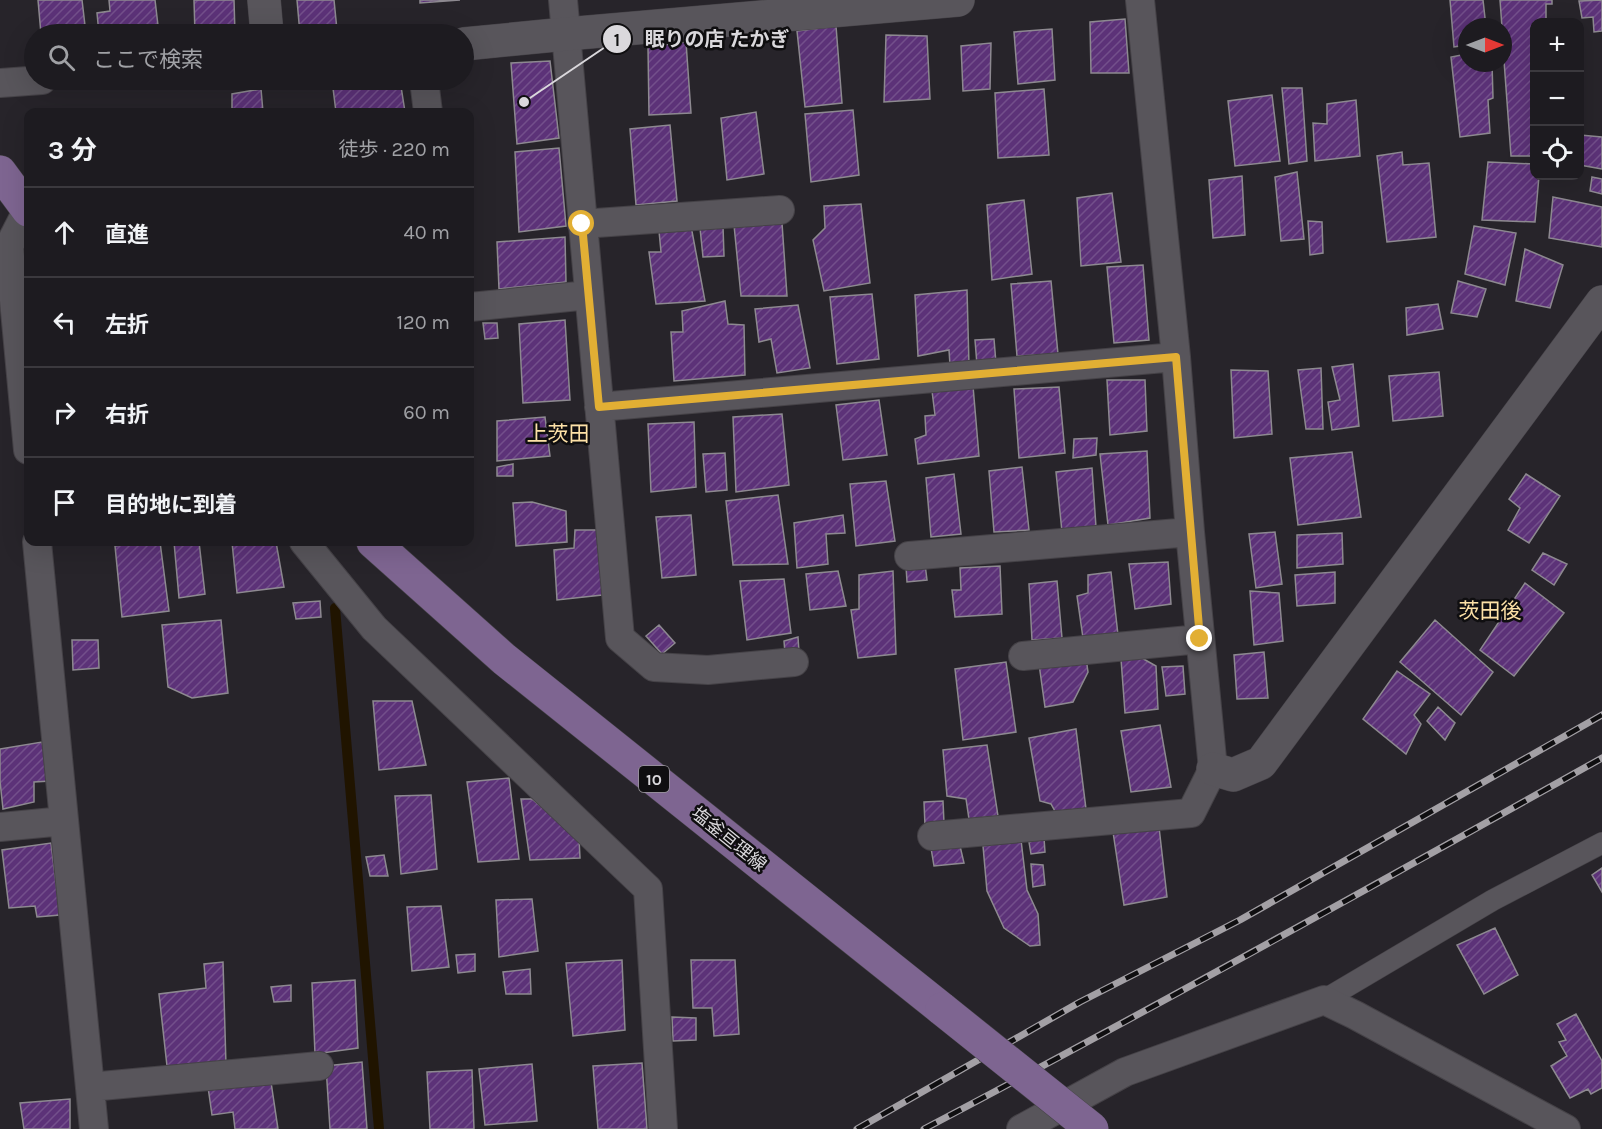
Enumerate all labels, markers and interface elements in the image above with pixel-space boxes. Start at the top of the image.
north arrow [1458,18,1512,72]
map controls [1530,18,1584,180]
button: + [1530,18,1584,72]
callout: 眠りの店 たかぎ [602,20,801,58]
search box [24,24,474,90]
text: 眠りの店 たかぎ [644,28,790,51]
text: 1 [614,29,620,51]
icon: search [45,41,78,74]
text: ここで検索 [93,47,203,73]
button: − [1530,72,1584,126]
button: locate [1530,126,1584,180]
text: 3 分 [48,135,97,166]
text: 徒歩 · 220 m [338,138,450,161]
route start [568,210,594,236]
icon: ahead [48,216,81,249]
text: 40 m [404,221,450,244]
text: 直進 [105,222,149,248]
icon: left [48,306,81,339]
text: 120 m [396,311,450,334]
text: 左折 [105,312,149,338]
icon: right [48,396,81,429]
text: 60 m [403,401,450,424]
text: 右折 [105,402,149,428]
district label: 上茨田 [527,422,590,446]
icon: arrive [48,486,81,519]
text: 目的地に到着 [105,492,237,518]
district label: 茨田後 [1459,599,1522,623]
route end [1186,625,1212,651]
road number: 10 [639,766,669,792]
street label: 塩釜亘理線 [687,802,771,876]

